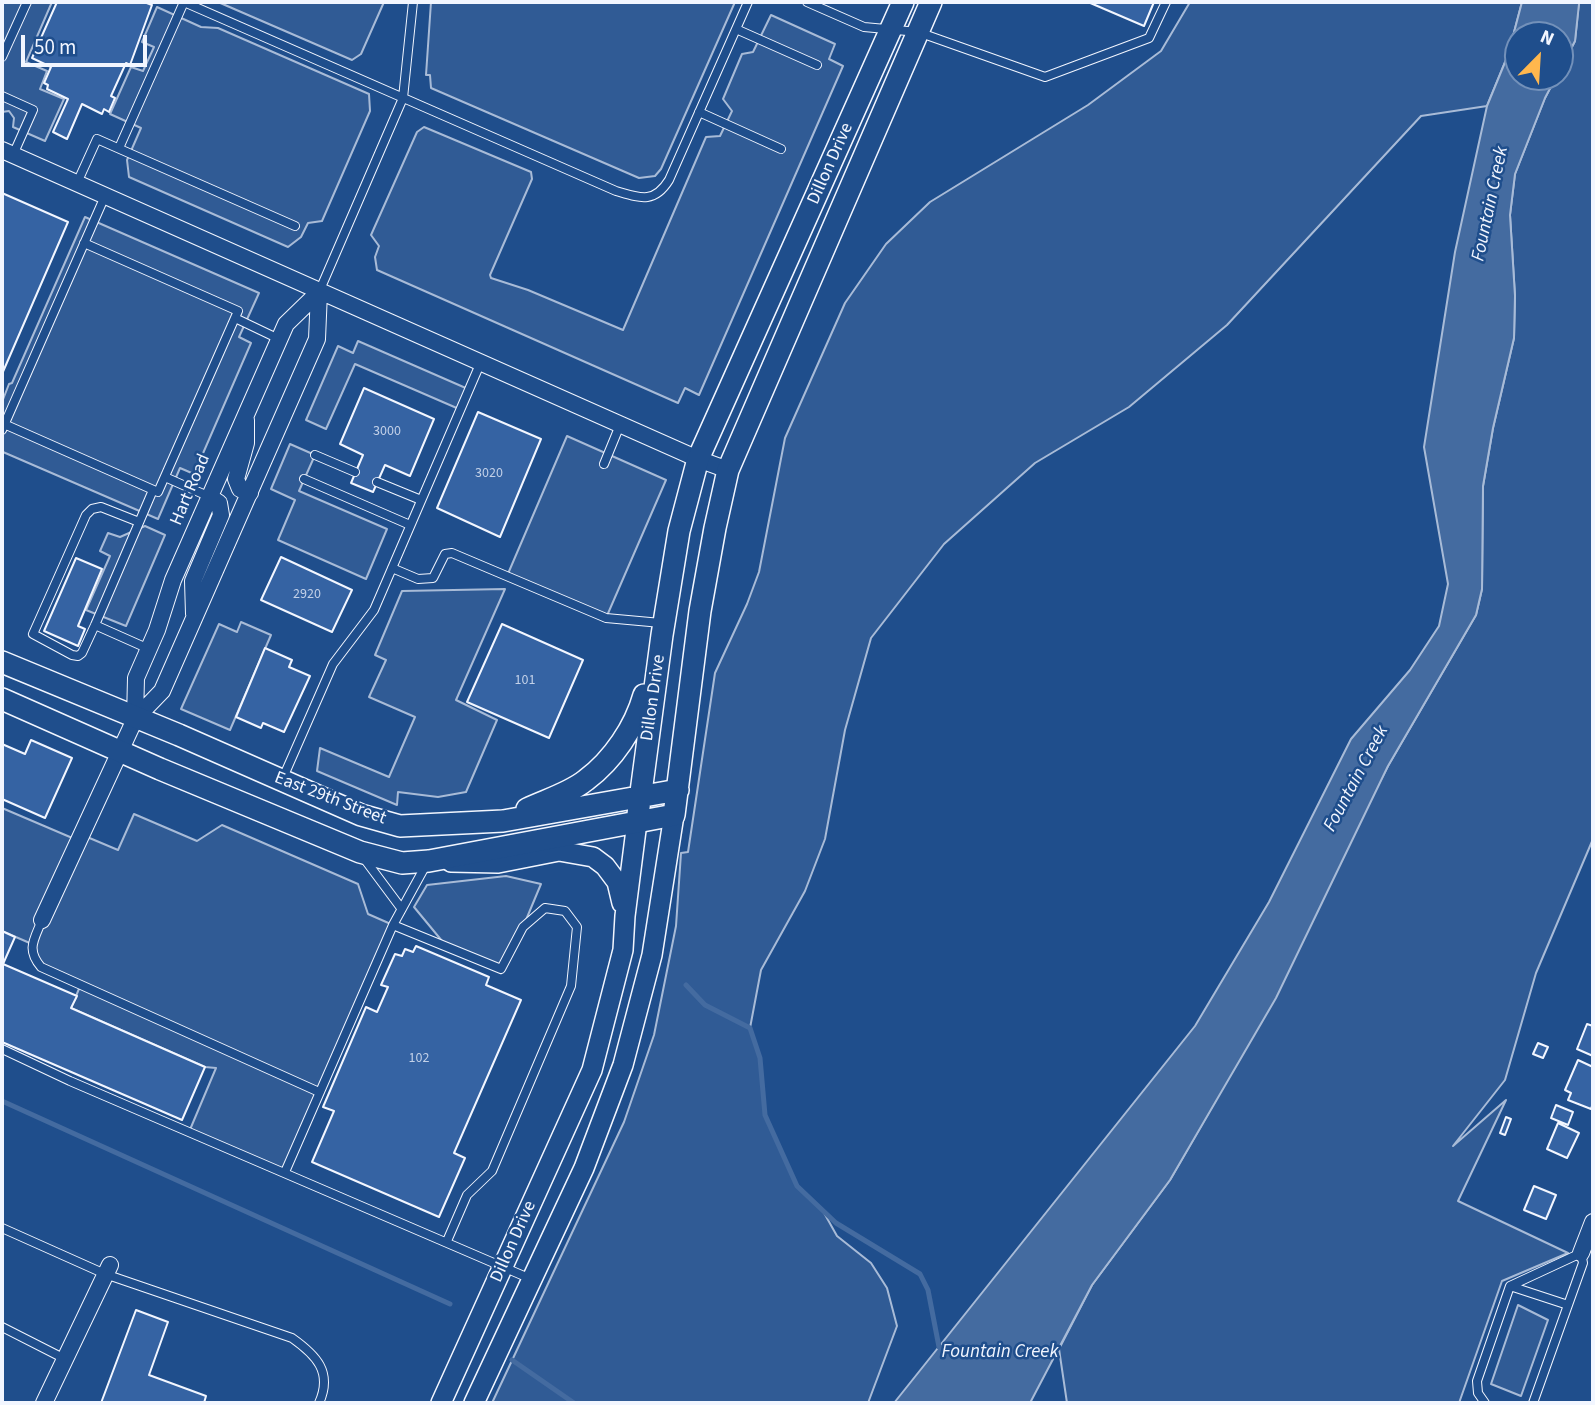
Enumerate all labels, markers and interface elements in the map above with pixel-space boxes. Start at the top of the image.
scale bar [24,21,150,65]
north arrow [1504,21,1574,91]
text: N [1536,23,1558,53]
text: 50 m [34,32,76,62]
street label: Dillon Drive [803,120,859,208]
water label: Fountain Creek [1468,144,1514,264]
house number: 3000 [373,424,401,440]
street label: Hart Road [166,451,216,529]
house number: 3020 [475,466,503,482]
house number: 2920 [293,587,321,603]
street label: Dillon Drive [637,653,671,743]
house number: 101 [515,673,535,689]
water label: Fountain Creek [1319,722,1395,836]
street label: East 29th Street [271,768,389,830]
house number: 102 [409,1051,429,1067]
street label: Dillon Drive [486,1198,542,1286]
water label: Fountain Creek [942,1342,1058,1364]

